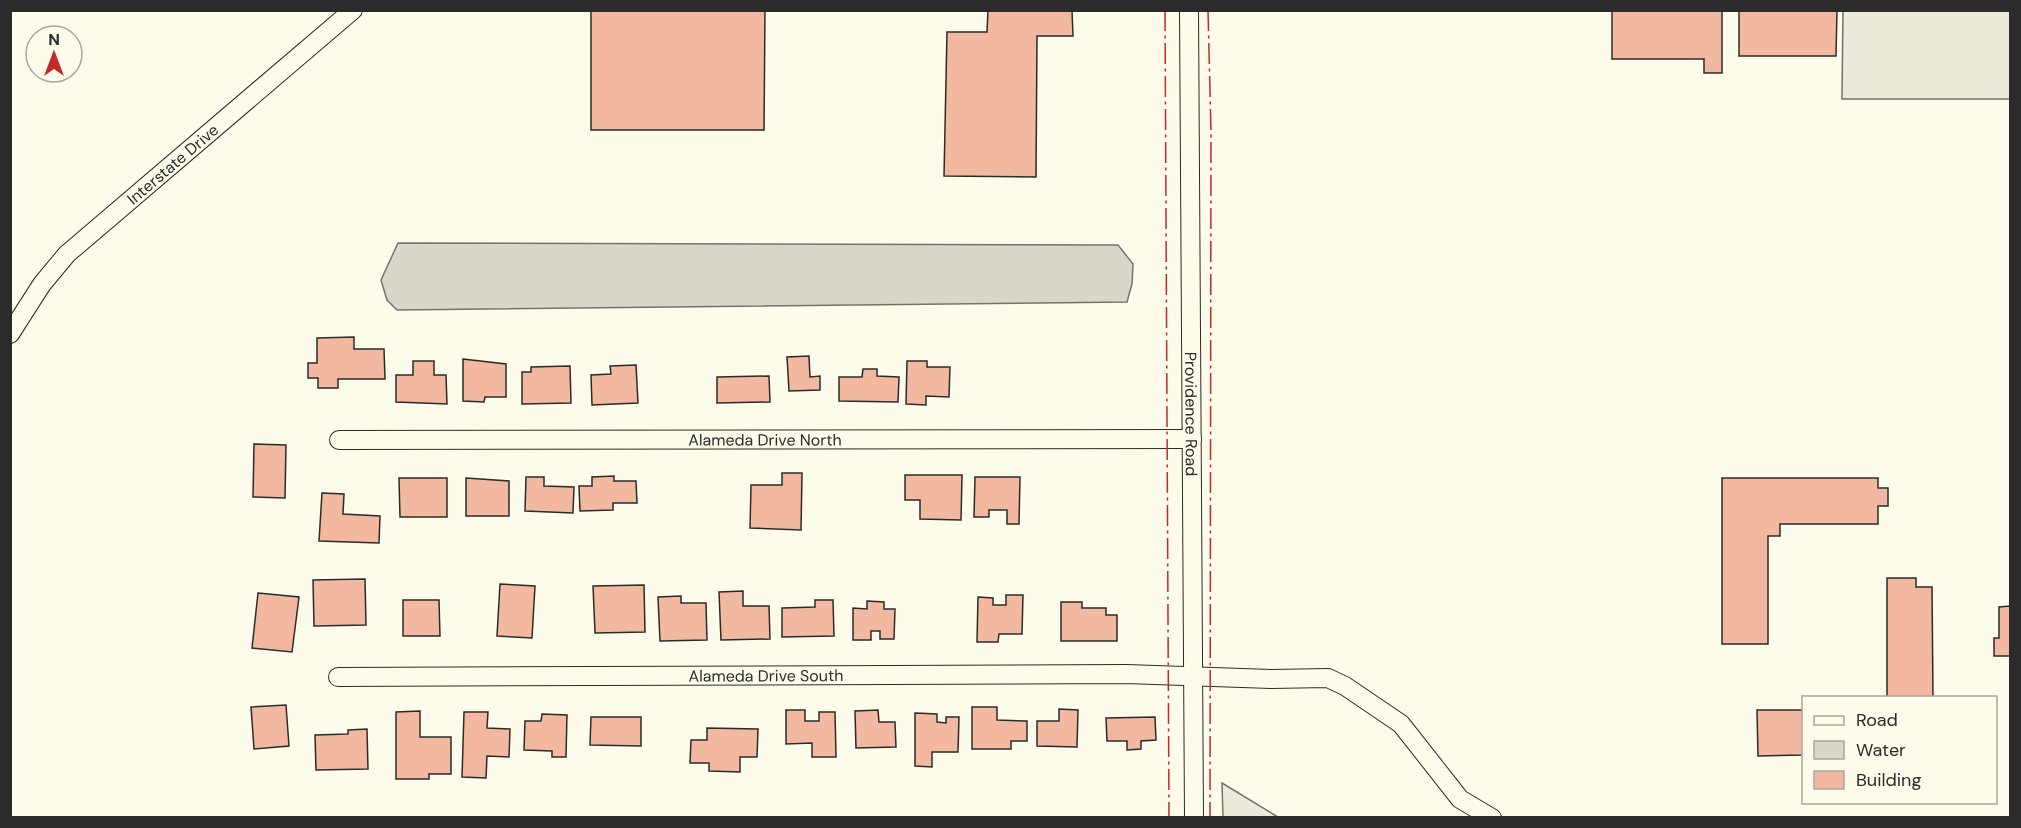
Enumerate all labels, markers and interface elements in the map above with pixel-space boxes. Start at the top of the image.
north arrow [24,24,84,84]
text: N [48,29,60,50]
street label: Interstate Drive [122,119,223,209]
street label: Providence Road [1181,352,1202,476]
street label: Alameda Drive North [688,429,842,450]
street label: Alameda Drive South [688,665,844,686]
legend [1802,696,1997,804]
text: Road [1856,708,1898,732]
text: Water [1856,738,1906,762]
text: Building [1856,768,1921,792]

